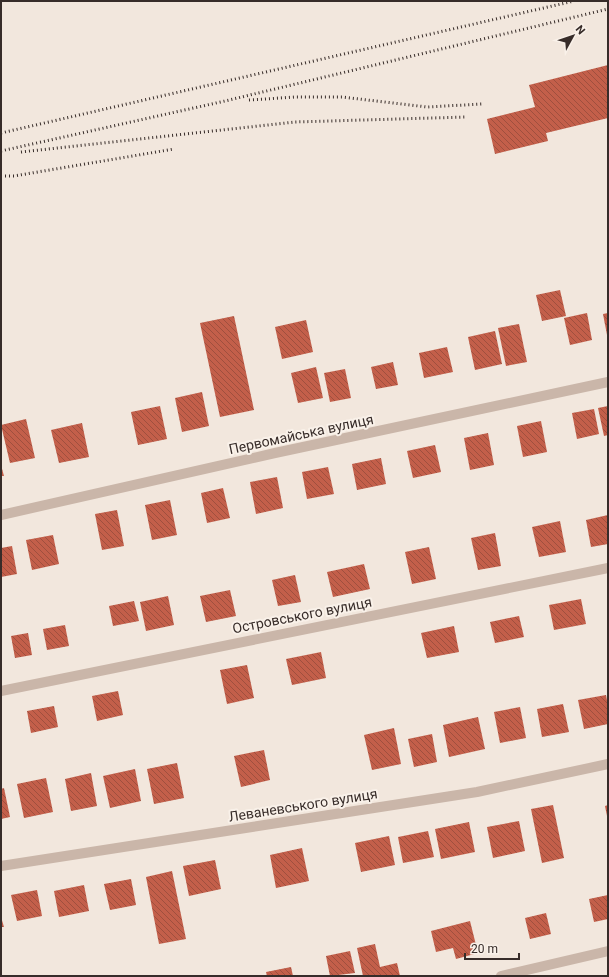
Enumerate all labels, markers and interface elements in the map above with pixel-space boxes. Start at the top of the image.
north arrow [553,16,593,56]
text: N [573,23,588,37]
street label: Первомайська вулиця [227,411,375,457]
street label: Островського вулиця [231,594,373,636]
street label: Леваневського вулиця [227,785,379,825]
scale bar [465,935,519,961]
text: 20 m [471,942,498,956]

